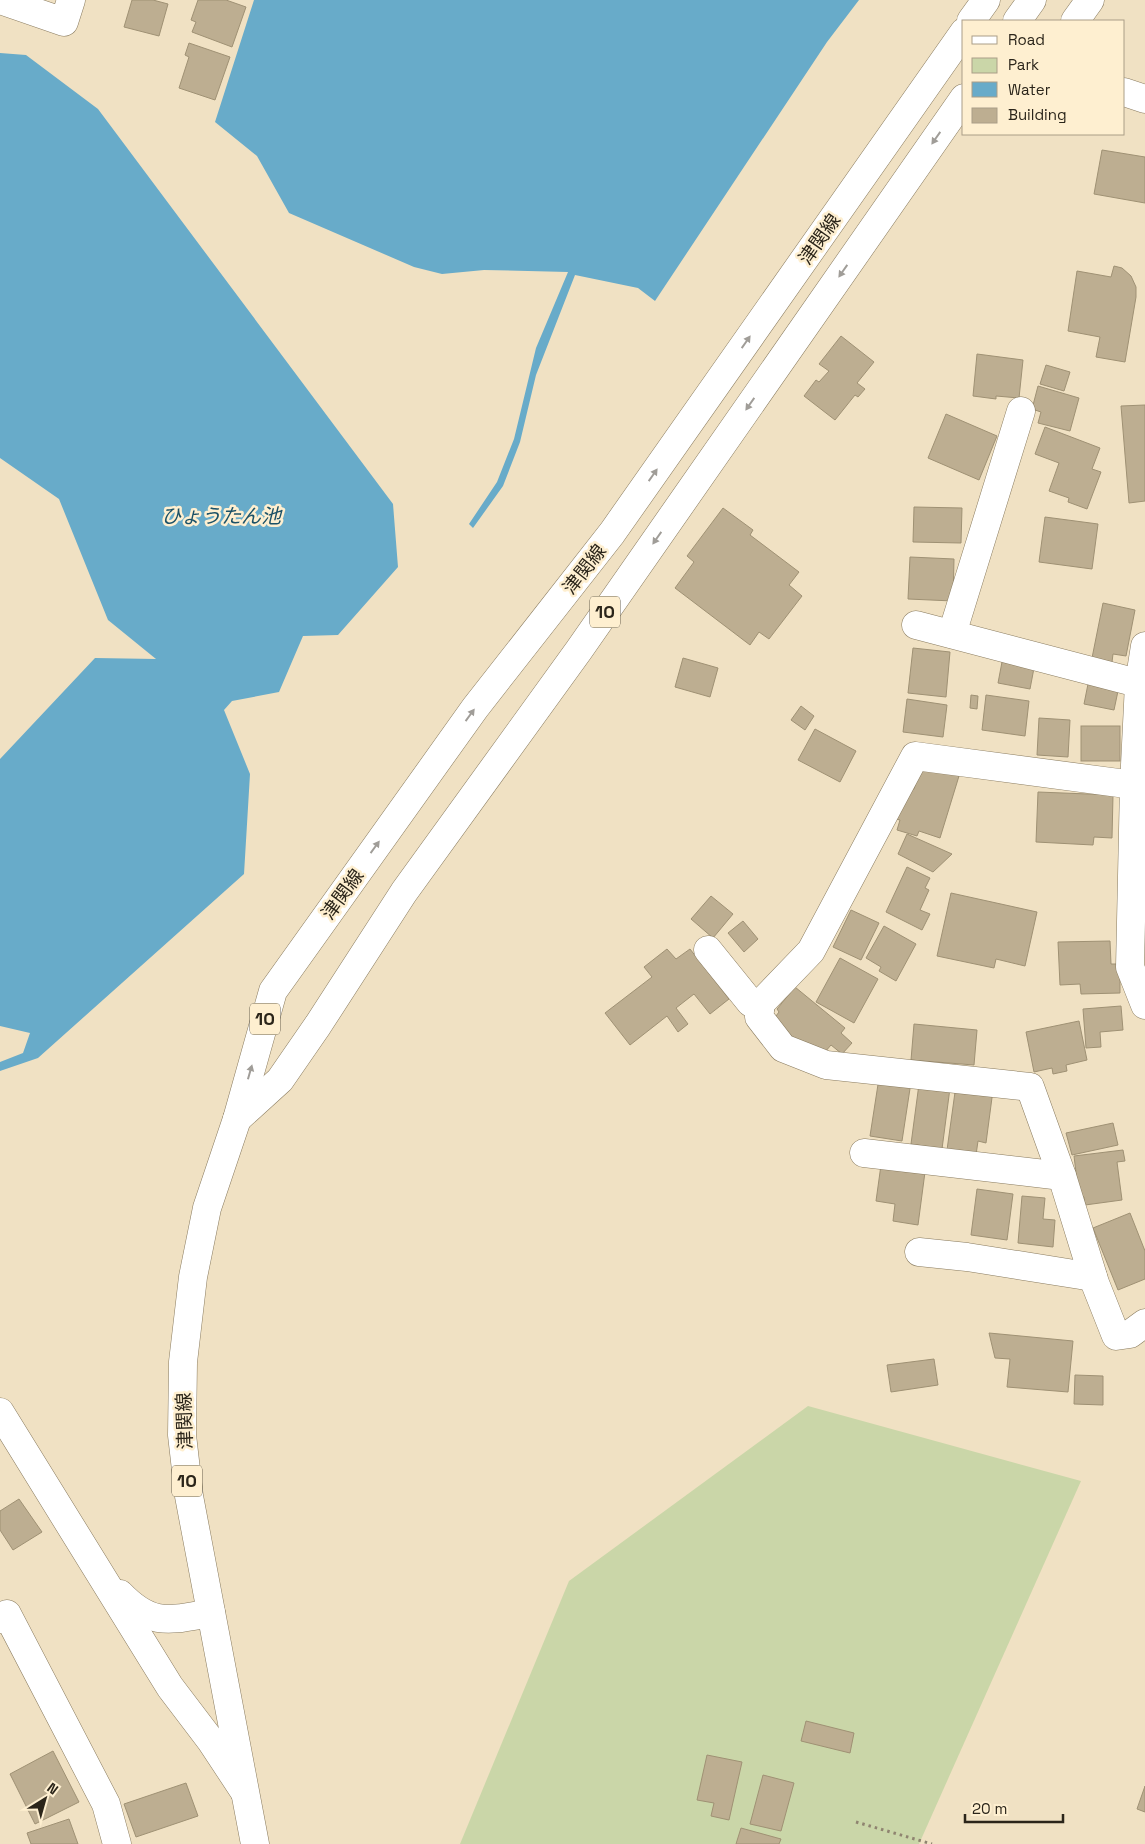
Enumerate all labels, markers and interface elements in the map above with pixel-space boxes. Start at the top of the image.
legend [962,20,1125,135]
text: Road [1008,30,1045,49]
text: Park [1008,55,1039,74]
text: Water [1008,80,1051,99]
text: Building [1008,105,1067,124]
one-way arrow [931,131,941,145]
street label: 津関線 [793,209,846,270]
one-way arrow [838,264,848,278]
one-way arrow [741,335,751,348]
one-way arrow [745,398,755,411]
one-way arrow [648,468,658,481]
water label: ひょうたん池 [161,503,283,529]
one-way arrow [652,531,662,544]
street label: 津関線 [557,539,612,599]
road number: 10 [590,596,620,628]
one-way arrow [465,708,475,722]
one-way arrow [370,841,380,854]
street label: 津関線 [316,864,369,925]
road number: 10 [250,1004,280,1034]
one-way arrow [247,1065,255,1080]
street label: 津関線 [171,1392,198,1450]
road number: 10 [172,1465,202,1496]
north arrow [20,1774,70,1824]
text: N [44,1779,62,1799]
scale bar [965,1792,1062,1824]
text: 20 m [972,1799,1007,1818]

